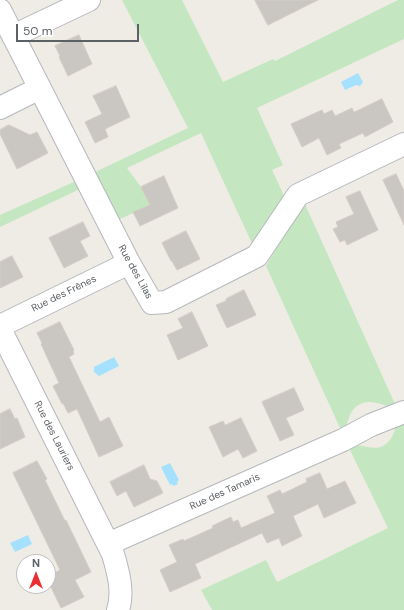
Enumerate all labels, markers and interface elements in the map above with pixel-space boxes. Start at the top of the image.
scale bar [18,16,141,42]
text: 50 m [23,23,52,39]
street label: Rue des Lilas [115,243,155,301]
street label: Rue des Frênes [30,273,98,315]
street label: Rue des Lauriers [31,399,77,473]
street label: Rue des Tamaris [188,471,262,513]
north arrow [16,554,56,594]
text: N [32,556,40,570]

